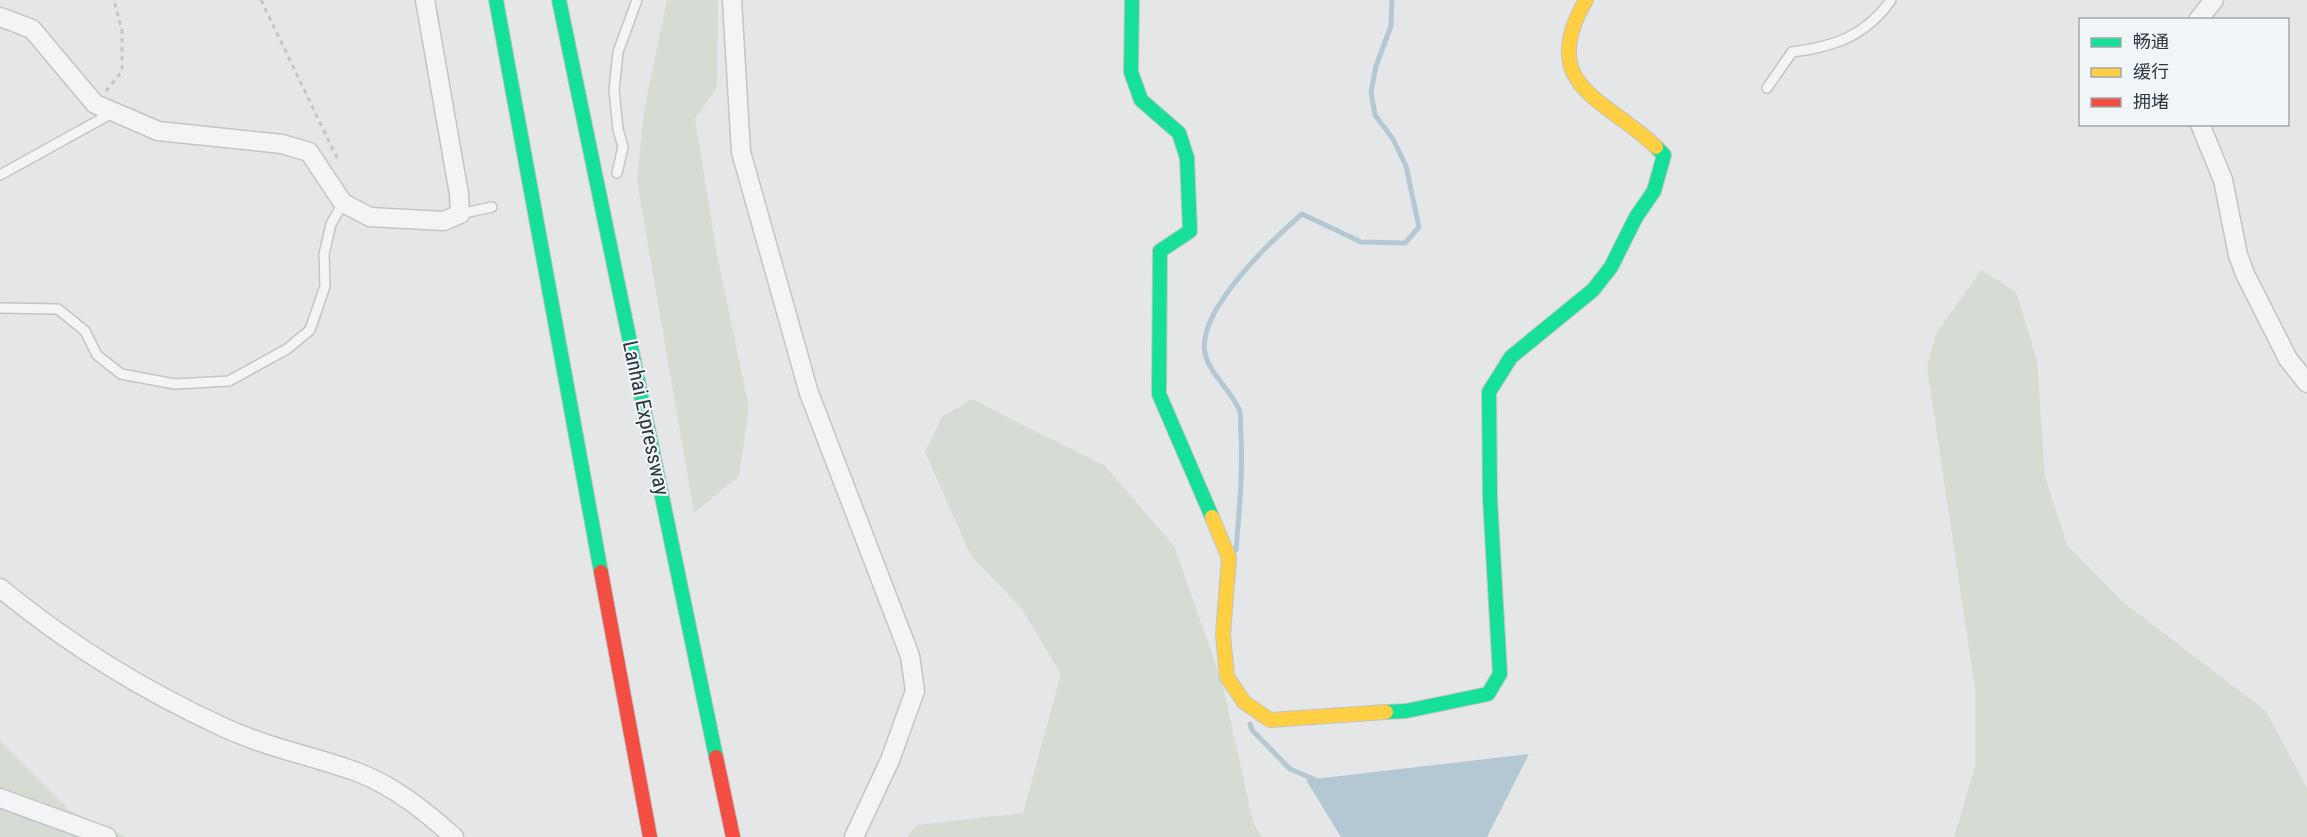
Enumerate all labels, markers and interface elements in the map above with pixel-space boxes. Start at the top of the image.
legend [2079,18,2289,126]
text: 畅通 [2133,31,2169,52]
text: 缓行 [2133,61,2169,82]
text: 拥堵 [2133,91,2169,112]
street label: Lanhai Expressway [618,338,674,498]

